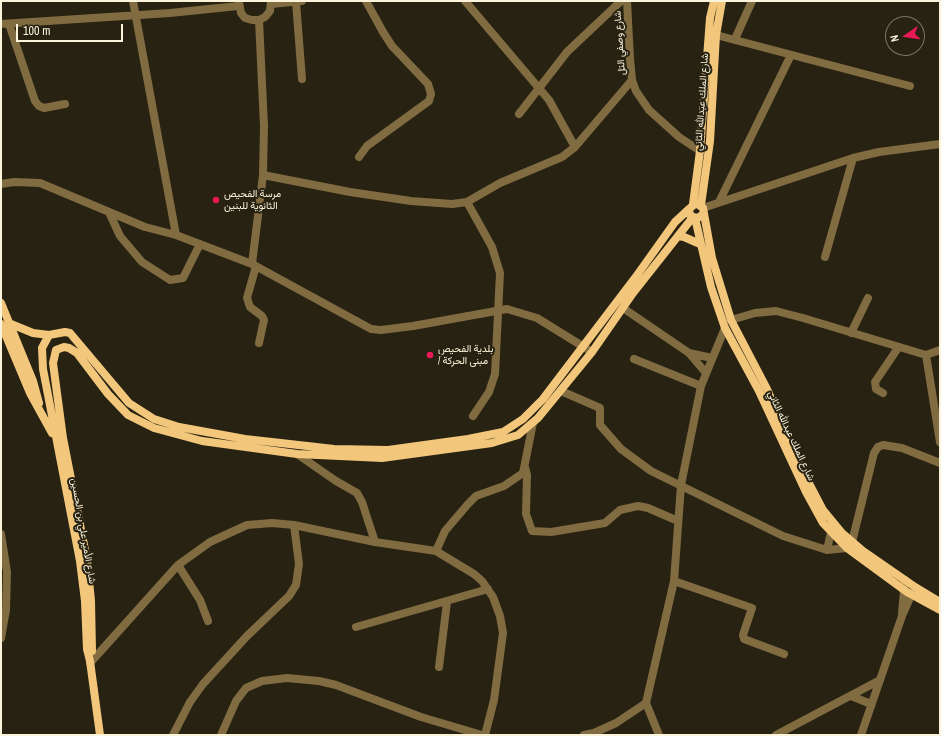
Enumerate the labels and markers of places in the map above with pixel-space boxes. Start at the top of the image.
place label: مرسة الفحيص الثانوية للبنين [224,188,281,212]
marker: مرسة الفحيص الثانوية للبنين [211,195,221,205]
place label: بلدية الفحيص / مبنى الحركة [438,343,493,366]
marker: بلدية الفحيص / مبنى الحركة [425,350,435,360]

